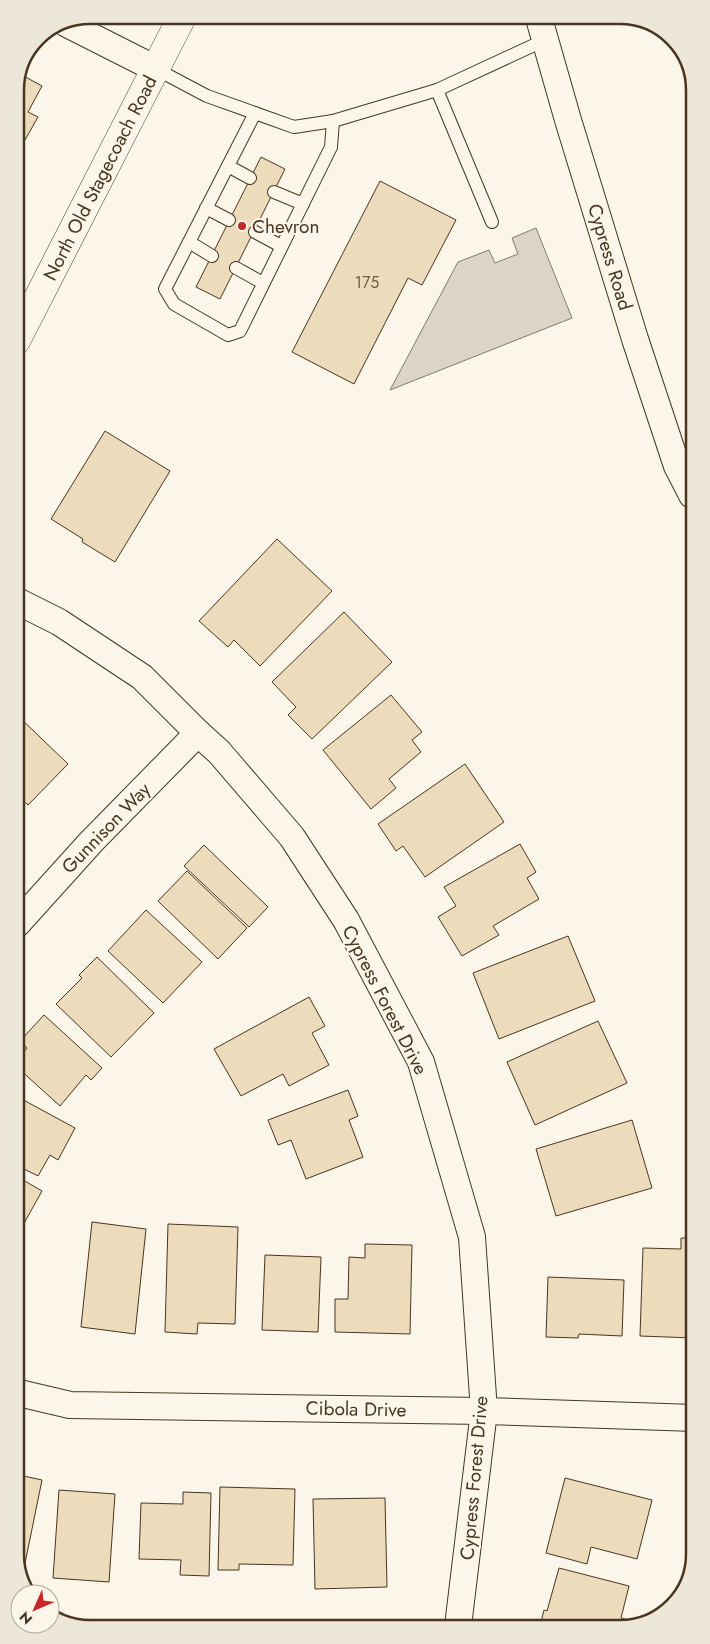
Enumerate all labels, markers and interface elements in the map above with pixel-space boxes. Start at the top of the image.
street label: North Old Stagecoach Road [36,71,164,285]
street label: Cypress Road [581,200,639,314]
place label: Chevron [252,213,319,240]
marker: Chevron [236,220,248,232]
house number: 175 [355,271,379,294]
street label: Gunnison Way [55,776,157,880]
street label: Cypress Forest Drive [336,920,435,1080]
street label: Cibola Drive [305,1395,407,1423]
street label: Cypress Forest Drive [453,1395,495,1561]
north arrow [10,1584,60,1634]
text: N [15,1607,37,1629]

